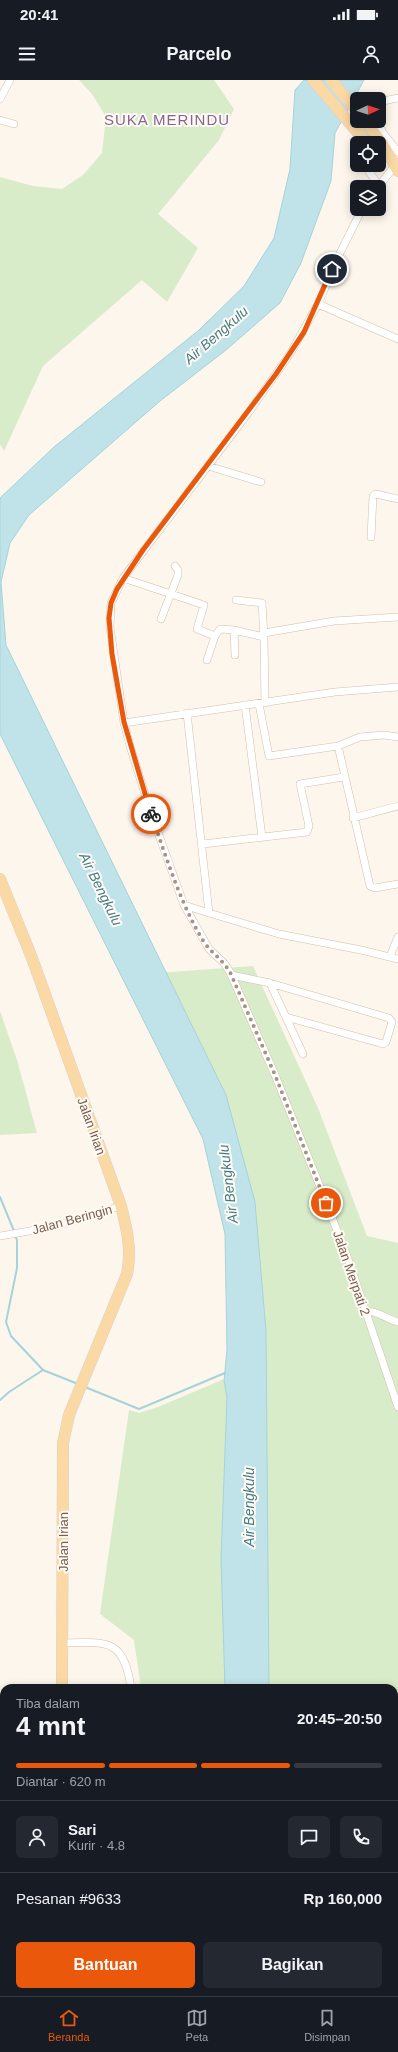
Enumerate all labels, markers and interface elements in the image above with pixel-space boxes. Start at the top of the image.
text: 20:41 [20,6,58,23]
icon: menu [16,43,38,65]
icon: person [360,43,382,65]
text: Parcelo [166,44,232,64]
north arrow [350,92,386,128]
map controls [350,92,386,216]
district label: SUKA MERINDU [104,111,230,128]
button: locate [350,136,386,172]
button: layers [350,180,386,216]
pin [315,252,349,286]
icon: home [321,258,343,280]
water label: Air Bengkulu [180,303,251,368]
courier [131,794,171,834]
icon: bike [140,803,162,825]
water label: Air Bengkulu [76,849,126,928]
street label: Jalan Irian [74,1095,109,1157]
water label: Air Bengkulu [215,1143,241,1225]
pin [309,1186,343,1220]
icon: bag [315,1192,337,1214]
street label: Jalan Beringin [30,1202,114,1237]
street label: Jalan Merpati 2 [330,1229,373,1318]
water label: Air Bengkulu [241,1467,257,1548]
street label: Jalan Irian [56,1512,71,1572]
text: Tiba dalam [16,1696,80,1711]
text: 20:45–20:50 [297,1710,382,1727]
text: 4 mnt [16,1711,85,1741]
text: Diantar · 620 m [16,1774,106,1789]
button: person [16,1816,58,1858]
button: chat [288,1816,330,1858]
button: phone [340,1816,382,1858]
text: Sari [68,1821,96,1838]
text: Kurir · 4.8 [68,1838,125,1853]
text: Pesanan #9633 [16,1890,121,1907]
text: Rp 160,000 [304,1890,382,1907]
button: Bantuan [16,1942,195,1988]
button: Bagikan [203,1942,382,1988]
tab: Beranda [48,2007,90,2043]
tab: Peta [186,2007,208,2043]
tab: Disimpan [304,2007,350,2043]

